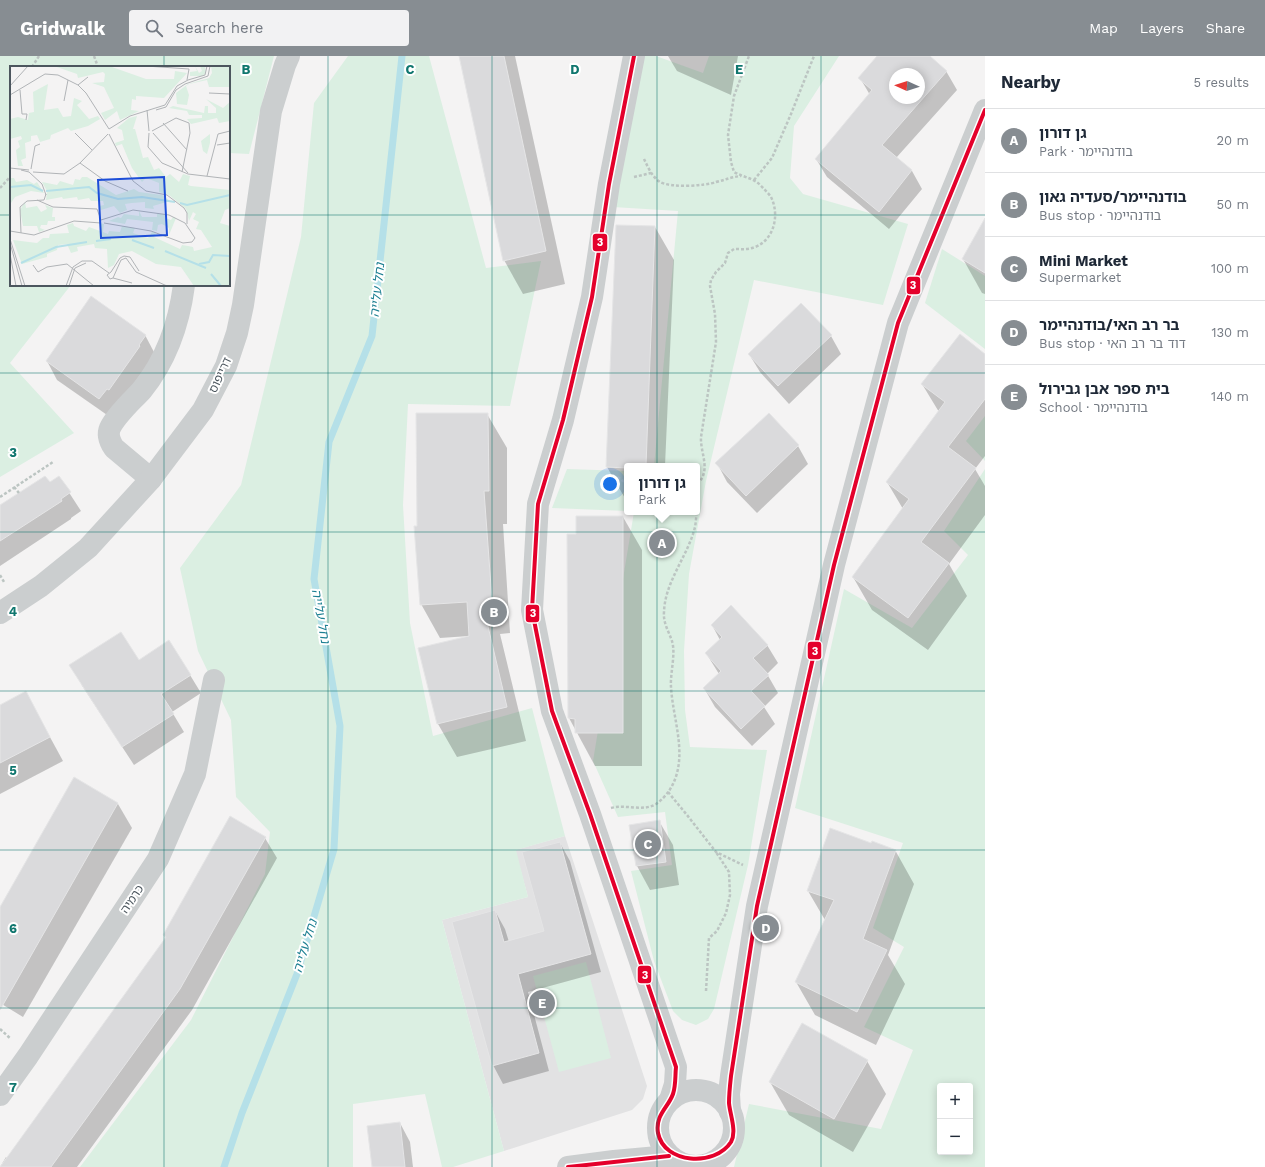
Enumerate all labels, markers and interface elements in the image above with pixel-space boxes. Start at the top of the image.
search box [129,10,409,46]
text: Gridwalk [20,17,105,40]
icon: search [143,17,165,39]
text: Search here [175,19,263,37]
text: Map [1089,20,1118,36]
text: Layers [1140,20,1184,36]
text: Share [1206,20,1245,36]
text: B [242,62,251,77]
text: C [406,62,415,77]
text: D [570,62,580,77]
text: E [735,62,743,77]
inset map [10,66,230,286]
north arrow [889,68,925,104]
text: Nearby [1001,72,1060,92]
text: 5 results [1194,75,1249,90]
text: גן דורון [1039,124,1087,142]
text: A [1010,133,1018,148]
text: 20 m [1217,133,1249,148]
text: Park · בודנהיימר [1039,144,1133,159]
text: בודנהיימר/סעדיה גאון [1039,188,1187,206]
text: B [1010,197,1018,212]
text: 50 m [1217,197,1249,212]
text: Bus stop · בודנהיימר [1039,208,1161,223]
line badge: 3 [592,233,608,252]
text: 3 [597,236,604,249]
text: Mini Market [1039,252,1128,270]
water label: נחל עלייה [367,261,387,318]
text: C [1010,261,1018,276]
text: 100 m [1211,261,1249,276]
text: Supermarket [1039,270,1121,285]
line badge: 3 [906,276,921,295]
text: 3 [910,279,917,292]
text: בר רב האי/בודנהיימר [1039,316,1180,334]
text: D [1009,325,1019,340]
text: 130 m [1211,325,1249,340]
text: Bus stop · דוד בר רב האי [1039,336,1186,351]
street label: דרייפוס [206,355,234,395]
text: בית ספר אבן גבירול [1039,380,1170,398]
text: E [1010,389,1018,404]
text: 140 m [1211,389,1249,404]
text: School · בודנהיימר [1039,400,1148,415]
text: 3 [9,445,17,460]
popup [624,463,700,515]
your location [600,474,620,494]
text: גן דורון [638,474,686,492]
text: Park [638,492,666,507]
pin: A [649,528,675,558]
water label: נחל עלייה [309,588,333,645]
pin: B [481,597,507,627]
text: 4 [9,604,18,619]
line badge: 3 [525,604,540,623]
text: 3 [530,607,537,620]
line badge: 3 [807,641,822,660]
text: 3 [812,645,819,658]
text: 5 [9,763,17,778]
pin: C [635,829,661,859]
street label: כרמיה [117,882,147,916]
pin: D [753,913,779,943]
water label: נחל עלייה [290,917,320,974]
text: 6 [9,921,17,936]
line badge: 3 [637,965,652,984]
text: 3 [642,969,649,982]
pin: E [529,988,555,1018]
text: 7 [9,1080,17,1095]
map controls [937,1083,973,1155]
button: + [937,1083,973,1119]
button: − [937,1119,973,1155]

